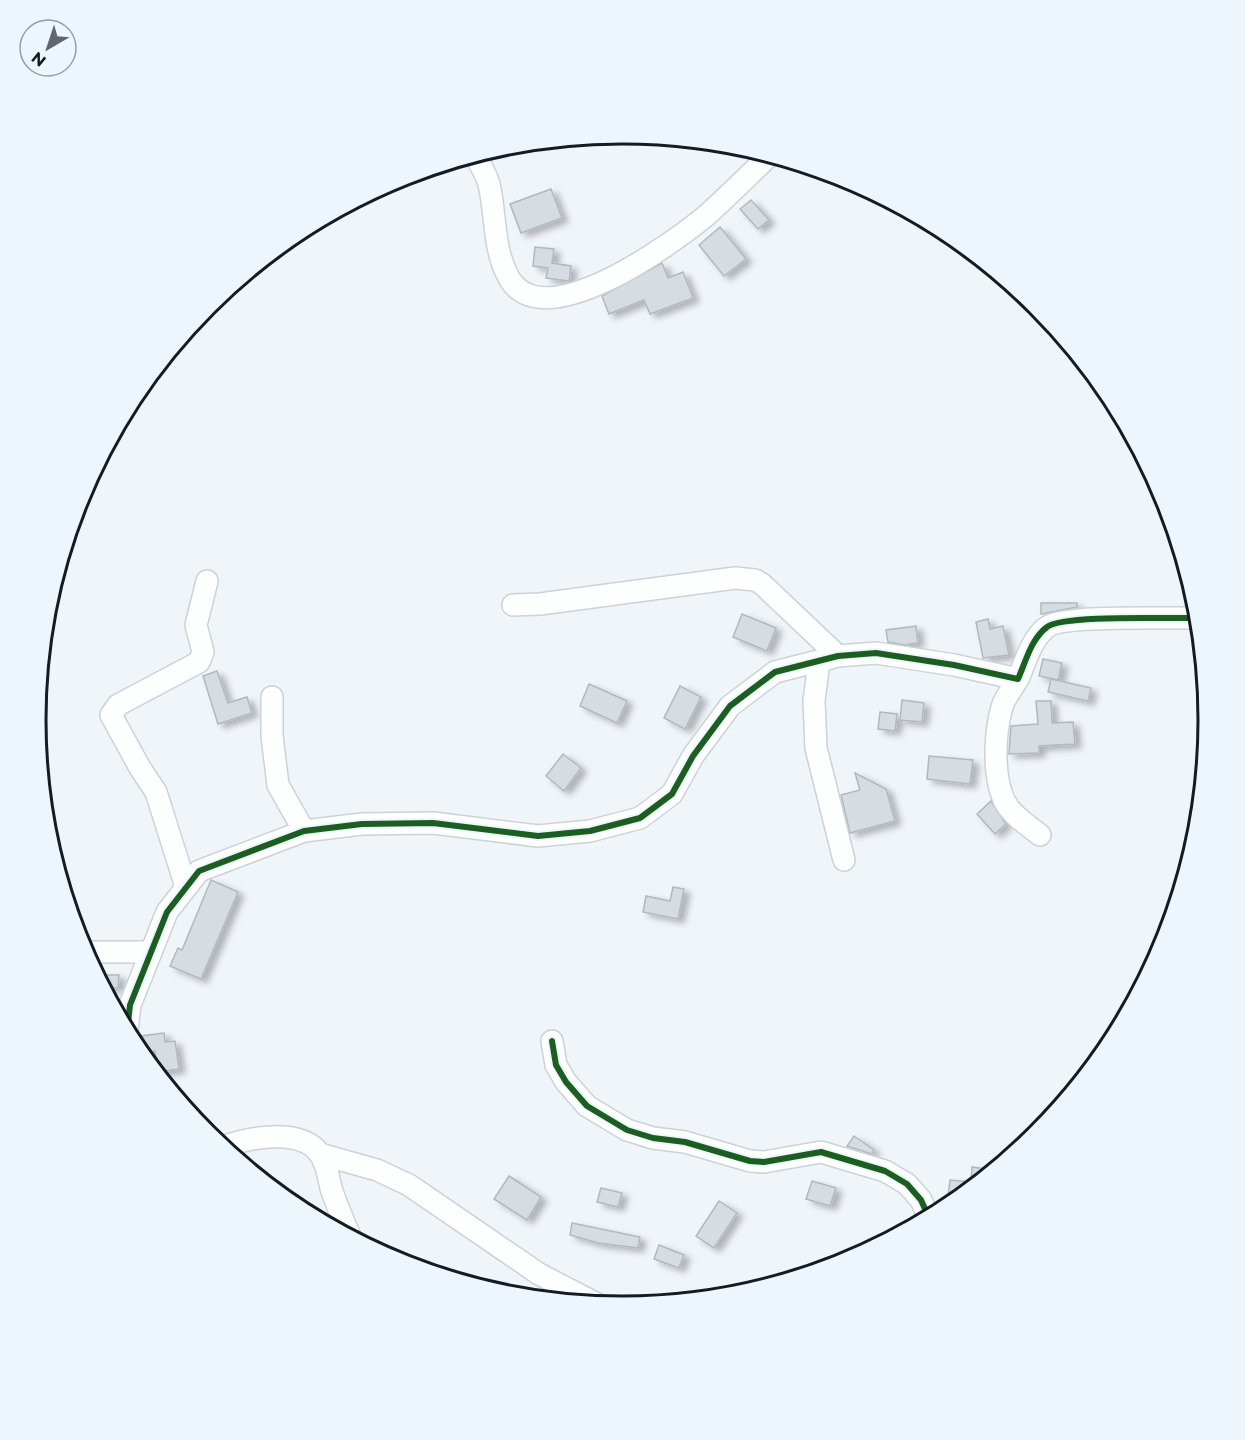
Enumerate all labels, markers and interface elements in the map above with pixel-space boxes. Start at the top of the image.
north arrow [18,18,78,78]
text: N [28,48,50,71]

